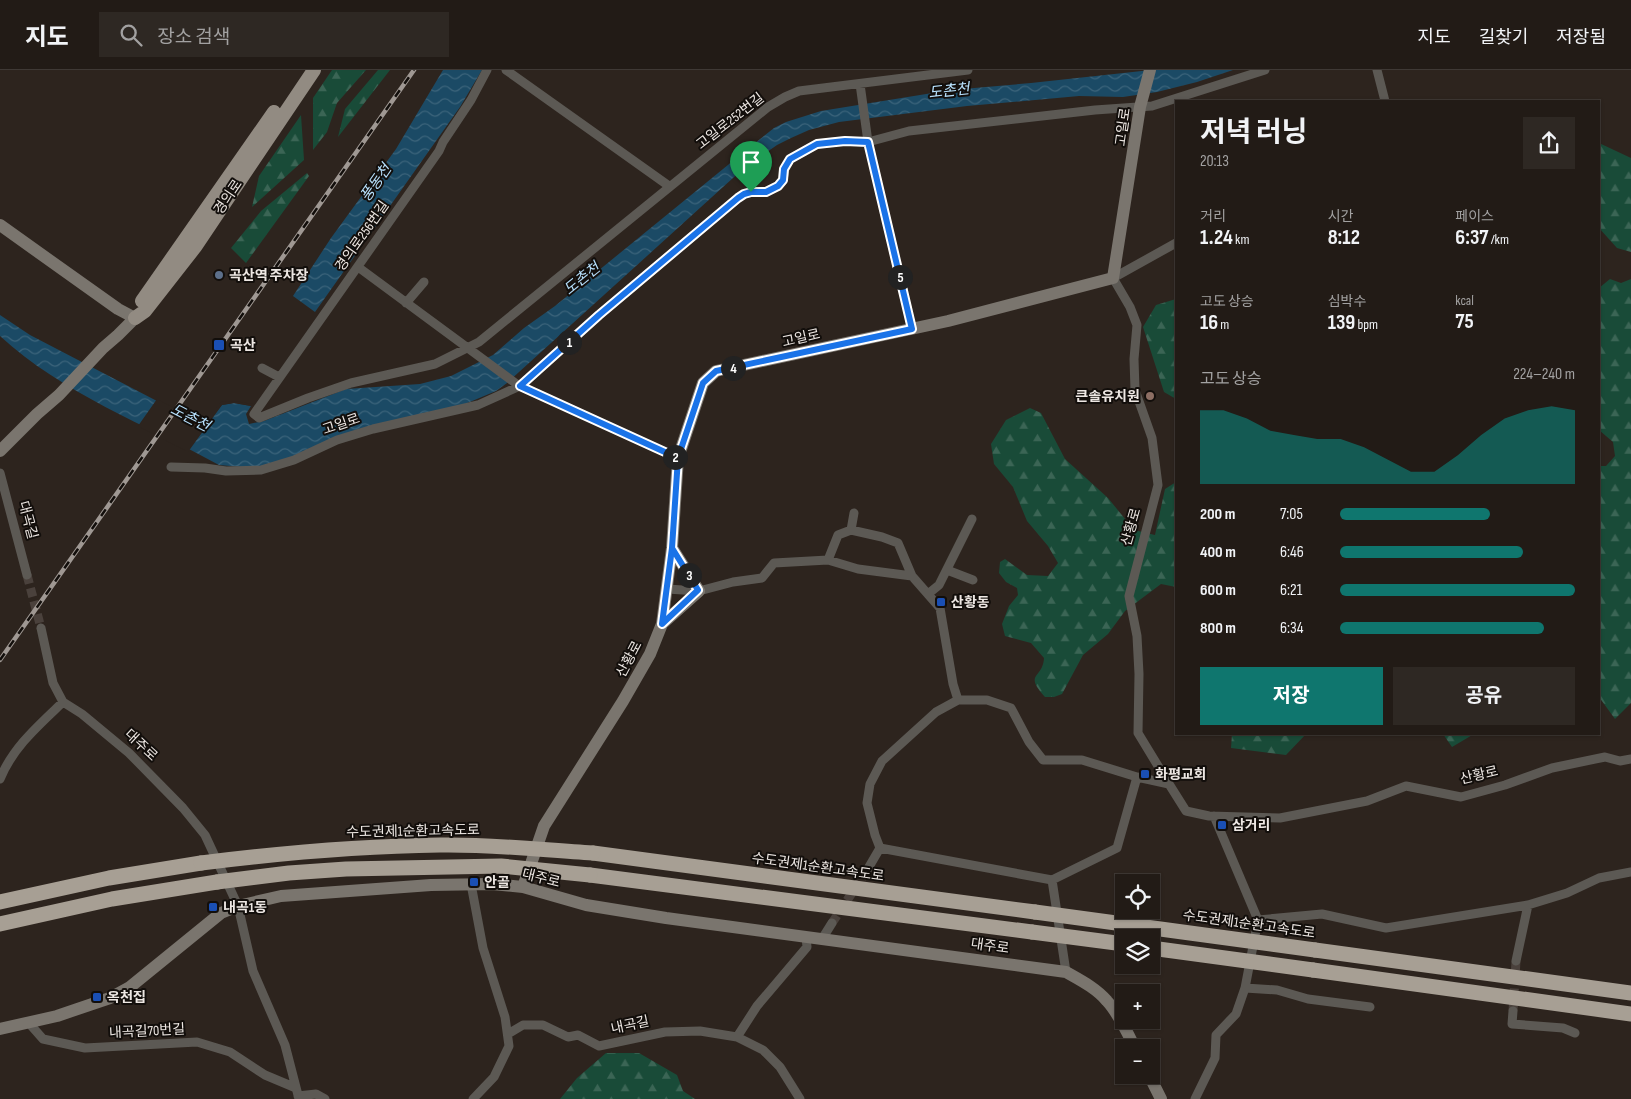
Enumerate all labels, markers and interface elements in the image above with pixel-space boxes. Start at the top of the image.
search box [99,12,449,57]
icon: search [117,21,145,49]
text: 지도 [25,23,69,52]
text: 장소 검색 [157,26,230,49]
text: 지도 [1418,27,1451,48]
text: 길찾기 [1479,27,1528,48]
text: 저장됨 [1556,27,1606,48]
water label: 도촌천 [927,79,973,103]
street label: 고일로252번길 [693,89,767,153]
street label: 고일로 [1112,107,1134,147]
text: 저녁 러닝 [1200,116,1307,149]
button: share [1523,117,1575,169]
pin [730,141,772,192]
icon: arrive [737,148,765,176]
text: 20:13 [1200,152,1229,171]
water label: 풍동천 [356,159,397,205]
street label: 경의로 [210,176,246,218]
street label: 경의로256번길 [332,198,392,274]
text: 거리 [1200,208,1226,225]
text: 시간 [1328,208,1353,225]
text: 페이스 [1455,208,1494,225]
text: 1.24 [1200,225,1233,250]
text: 8:12 [1328,225,1360,250]
text: 6:37 [1455,225,1488,250]
text: km [1233,231,1249,248]
text: /km [1488,231,1509,248]
water label: 도촌천 [560,257,606,299]
pin: 5 [888,264,912,290]
place label: 곡산역 주차장 [229,267,309,284]
marker: 곡산역 주차장 [213,269,225,281]
text: 5 [897,269,904,286]
text: kcal [1455,292,1474,309]
text: 고도 상승 [1200,293,1254,310]
text: 심박수 [1328,293,1366,310]
text: 75 [1455,309,1474,334]
text: 16 [1200,310,1218,335]
text: 139 [1328,310,1355,335]
text: m [1218,316,1229,333]
text: bpm [1355,316,1378,333]
street label: 고일로 [780,325,822,351]
pin: 1 [556,330,582,354]
text: 1 [567,334,572,351]
place label: 곡산 [230,337,256,354]
marker: 곡산 [212,338,226,352]
pin: 4 [720,356,746,380]
text: 4 [730,360,737,377]
text: 224–240 m [1513,365,1575,384]
text: 고도 상승 [1200,370,1261,389]
place label: 큰솔유치원 [1076,388,1140,405]
marker: 큰솔유치원 [1144,390,1156,402]
water label: 도촌천 [167,400,215,437]
street label: 고일로 [320,410,362,438]
pin: 2 [662,444,688,470]
text: 2 [672,449,679,466]
street label: 대곡길 [15,499,41,541]
text: 200 m [1200,505,1235,524]
text: 7:05 [1280,505,1303,524]
street label: 산황로 [1118,506,1145,548]
text: 400 m [1200,543,1236,562]
text: 6:46 [1280,543,1304,562]
pin: 3 [676,562,702,588]
text: 3 [686,567,693,584]
text: 600 m [1200,581,1236,600]
text: 6:21 [1280,581,1302,600]
place label: 산황동 [951,594,990,611]
marker: 산황동 [935,596,947,608]
text: 800 m [1200,619,1236,638]
text: 6:34 [1280,619,1303,638]
street label: 산황로 [612,638,646,680]
button: 저장 [1200,667,1383,725]
button: 공유 [1393,667,1575,725]
street label: 대주로 [121,726,161,764]
street label: 산황로 [1458,762,1500,788]
place label: 화평교회 [1155,766,1207,783]
marker: 화평교회 [1139,768,1151,780]
place label: 삼거리 [1232,817,1271,834]
marker: 삼거리 [1216,819,1228,831]
street label: 수도권제1순환고속도로 [346,821,480,841]
street label: 수도권제1순환고속도로 [751,849,885,885]
street label: 대주로 [520,865,562,891]
place label: 안골 [484,874,510,891]
map controls [1115,874,1160,1084]
button: locate [1115,874,1160,919]
marker: 안골 [468,876,480,888]
place label: 내곡1동 [223,899,267,916]
marker: 내곡1동 [207,901,219,913]
street label: 수도권제1순환고속도로 [1182,906,1316,942]
button: layers [1115,929,1160,974]
street label: 대주로 [970,935,1010,957]
button: + [1115,984,1160,1029]
place label: 옥천집 [107,989,146,1006]
marker: 옥천집 [91,991,103,1003]
street label: 내곡길 [609,1013,651,1037]
street label: 내곡길70번길 [109,1021,185,1041]
button: − [1115,1039,1160,1084]

